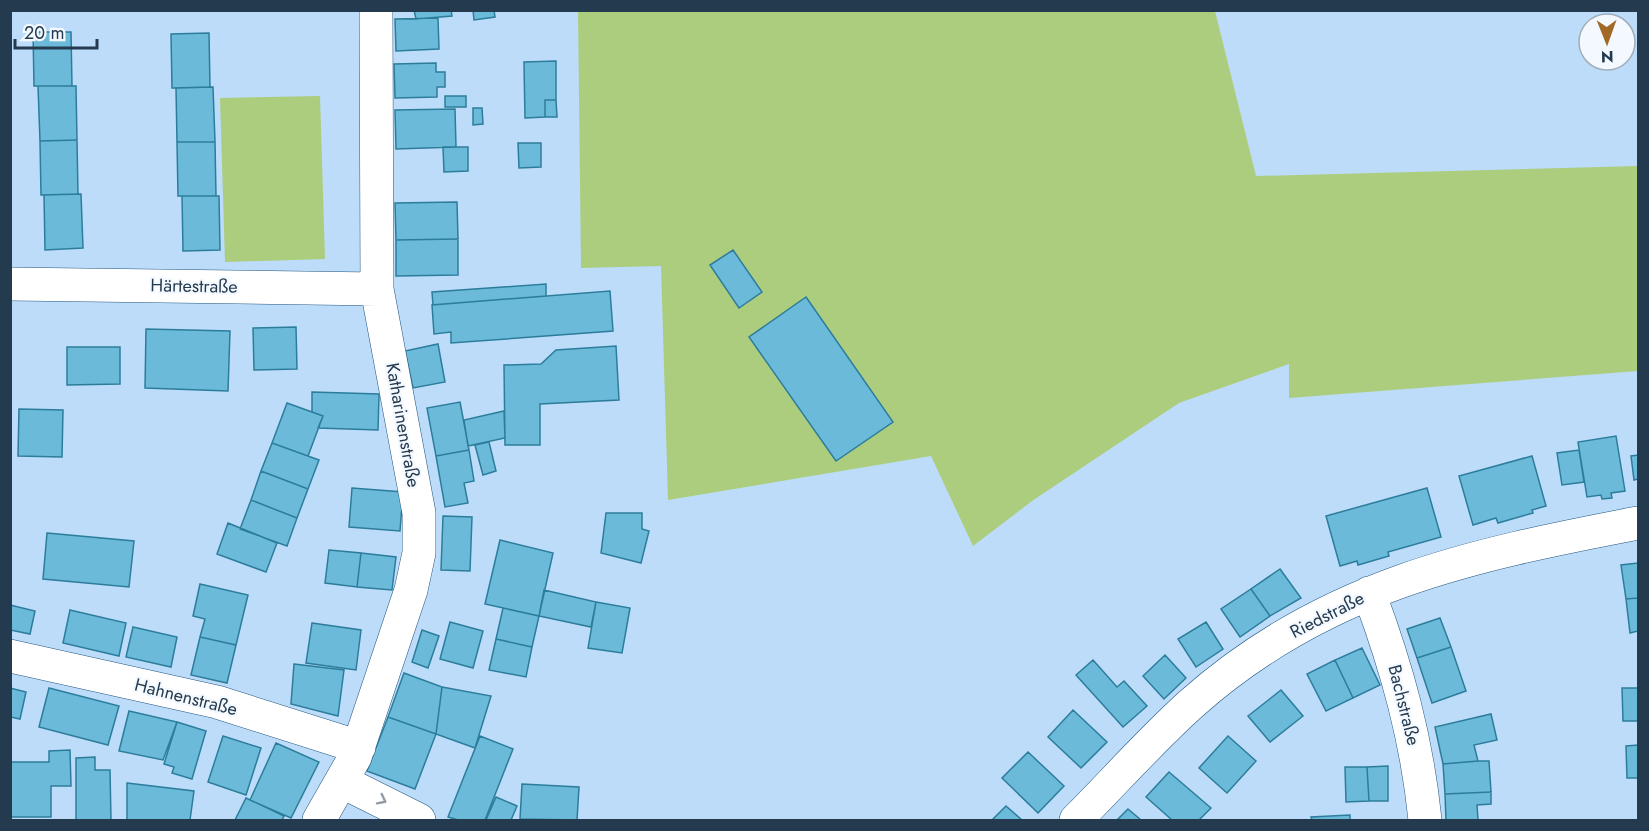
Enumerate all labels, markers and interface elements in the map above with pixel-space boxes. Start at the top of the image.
scale bar [15,12,98,50]
north arrow [1577,12,1637,72]
text: 20 m [24,20,64,46]
text: N [1601,45,1614,68]
street label: Härtestraße [150,272,238,300]
street label: Katharinenstraße [379,361,427,489]
street label: Riedstraße [1285,585,1369,645]
street label: Bachstraße [1381,662,1427,748]
street label: Hahnenstraße [132,672,240,722]
one-way arrow [376,793,386,804]

